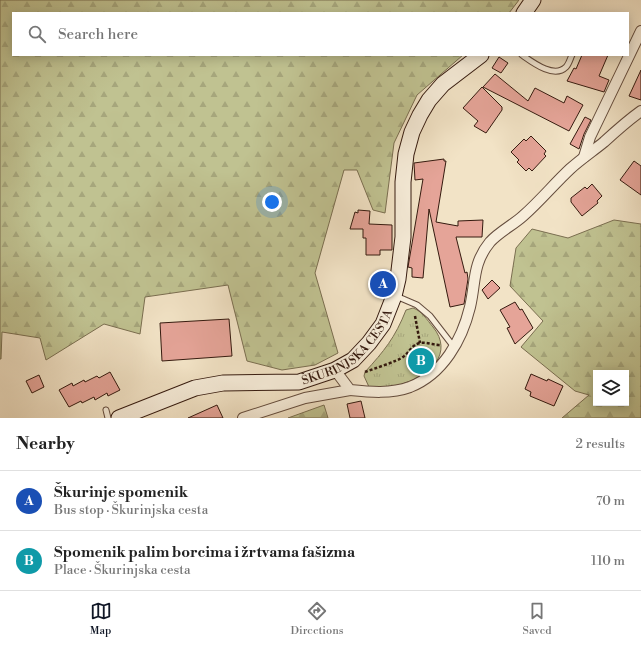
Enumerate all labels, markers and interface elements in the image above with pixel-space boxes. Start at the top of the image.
search box [12,12,629,56]
icon: search [26,23,48,45]
text: Search here [58,25,138,44]
your location [262,192,282,212]
pin: A [370,269,396,299]
street label: ŠKURINJSKA CESTA [299,307,396,389]
pin: B [408,346,434,376]
map controls [593,370,629,406]
button: layers [593,370,629,406]
text: Nearby [16,433,75,455]
text: 2 results [576,436,625,452]
text: Škurinje spomenik [54,483,188,502]
text: A [24,493,34,509]
text: 70 m [596,493,625,509]
text: Bus stop · Škurinjska cesta [54,502,208,518]
text: Spomenik palim borcima i žrtvama fašizma [54,543,355,562]
text: B [24,553,34,569]
text: 110 m [591,553,625,569]
text: Place · Škurinjska cesta [54,562,191,578]
tab: Map [90,600,112,638]
tab: Directions [291,600,344,638]
tab: Saved [523,600,551,638]

